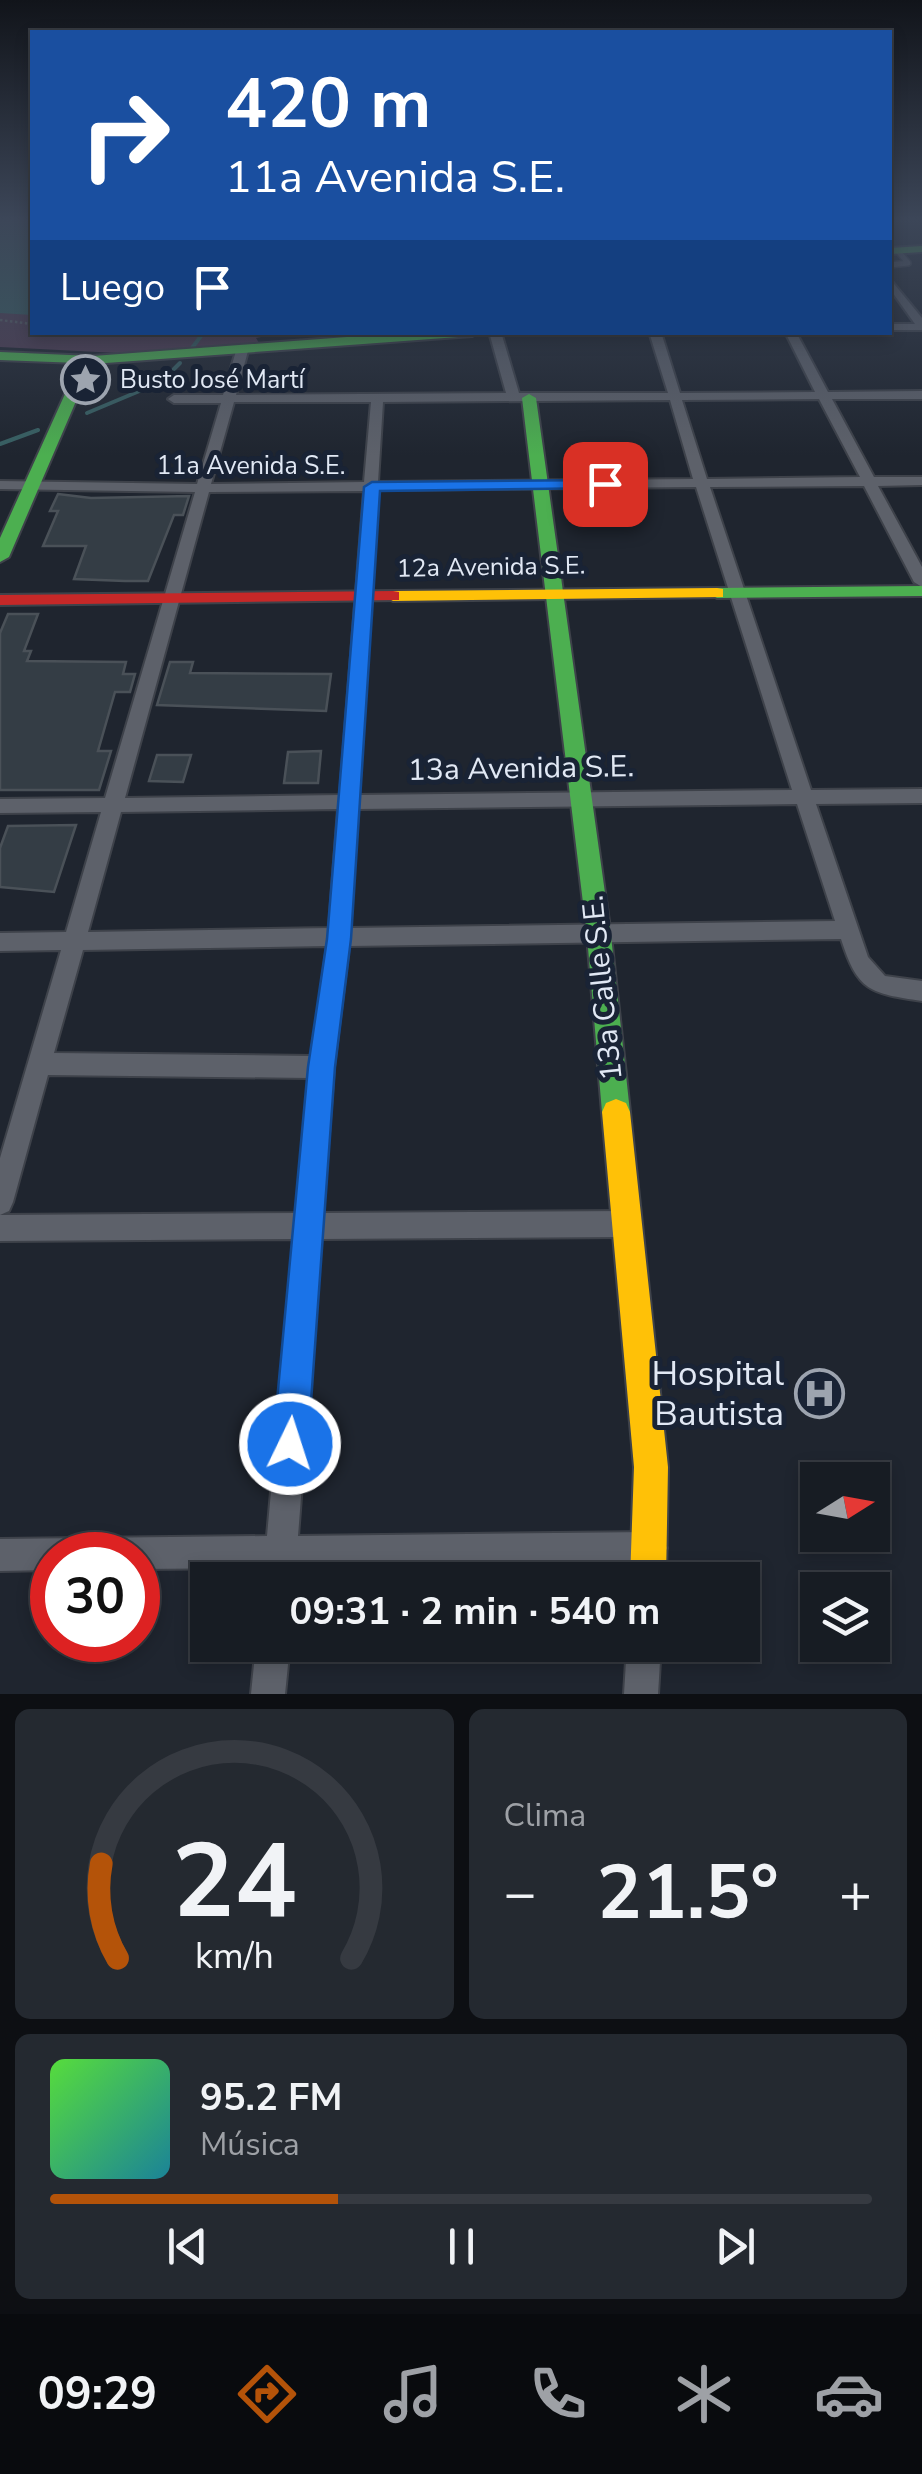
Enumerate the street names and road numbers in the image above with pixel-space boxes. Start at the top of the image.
street label: 11a Avenida S.E. [157,449,345,483]
street label: 12a Avenida S.E. [396,548,586,586]
street label: 13a Avenida S.E. [407,746,635,791]
street label: 13a Calle S.E. [572,893,633,1083]

